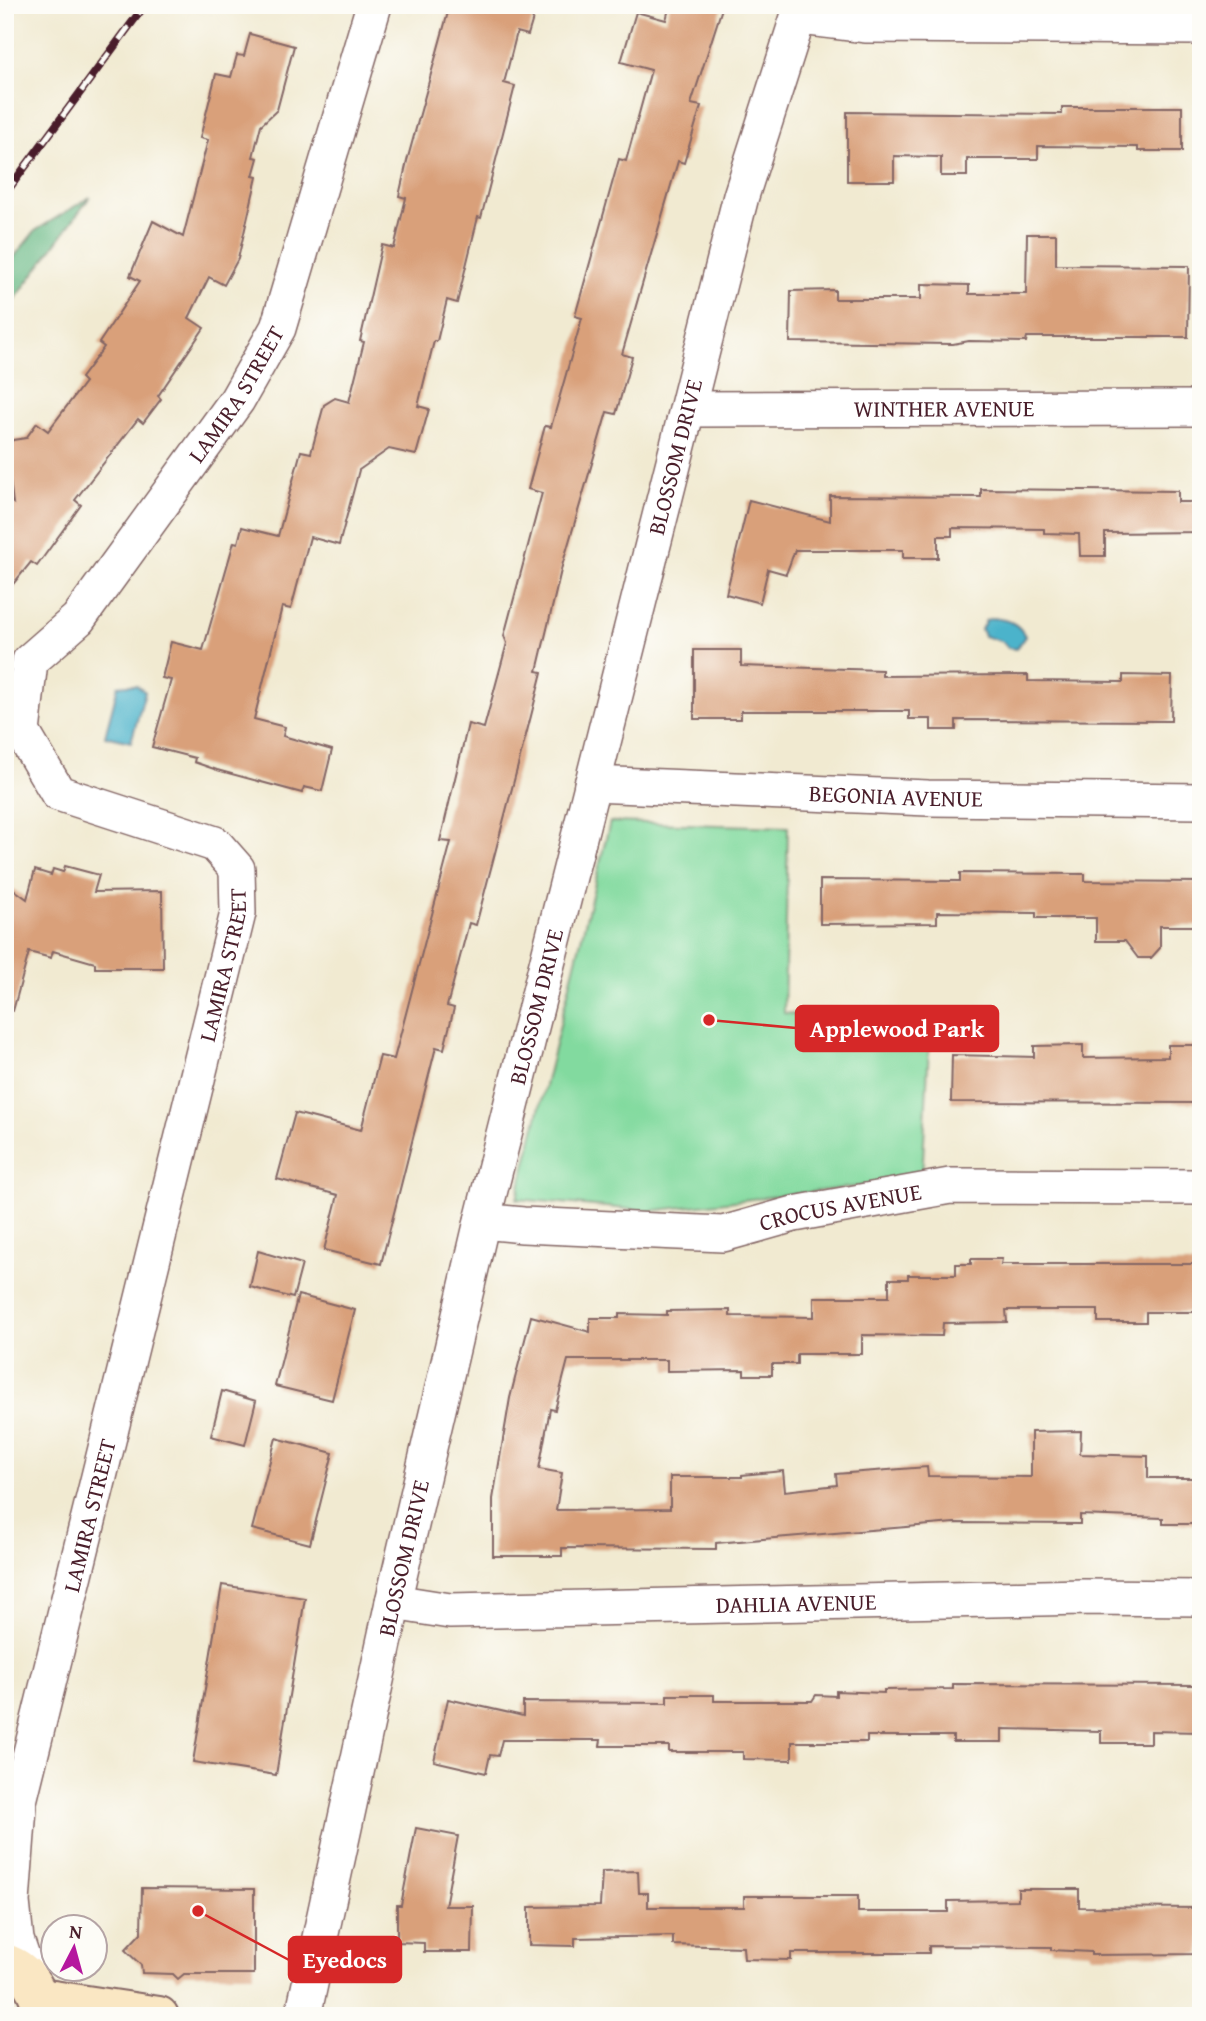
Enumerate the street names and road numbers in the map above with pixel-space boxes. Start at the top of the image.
street label: LAMIRA STREET [180,319,292,469]
street label: BLOSSOM DRIVE [639,375,710,538]
street label: WINTHER AVENUE [854,391,1034,425]
street label: BEGONIA AVENUE [808,776,983,815]
street label: LAMIRA STREET [190,888,254,1045]
street label: BLOSSOM DRIVE [500,925,571,1088]
street label: CROCUS AVENUE [755,1174,924,1239]
street label: LAMIRA STREET [54,1435,124,1595]
street label: BLOSSOM DRIVE [369,1476,437,1639]
street label: DAHLIA AVENUE [716,1585,877,1621]

